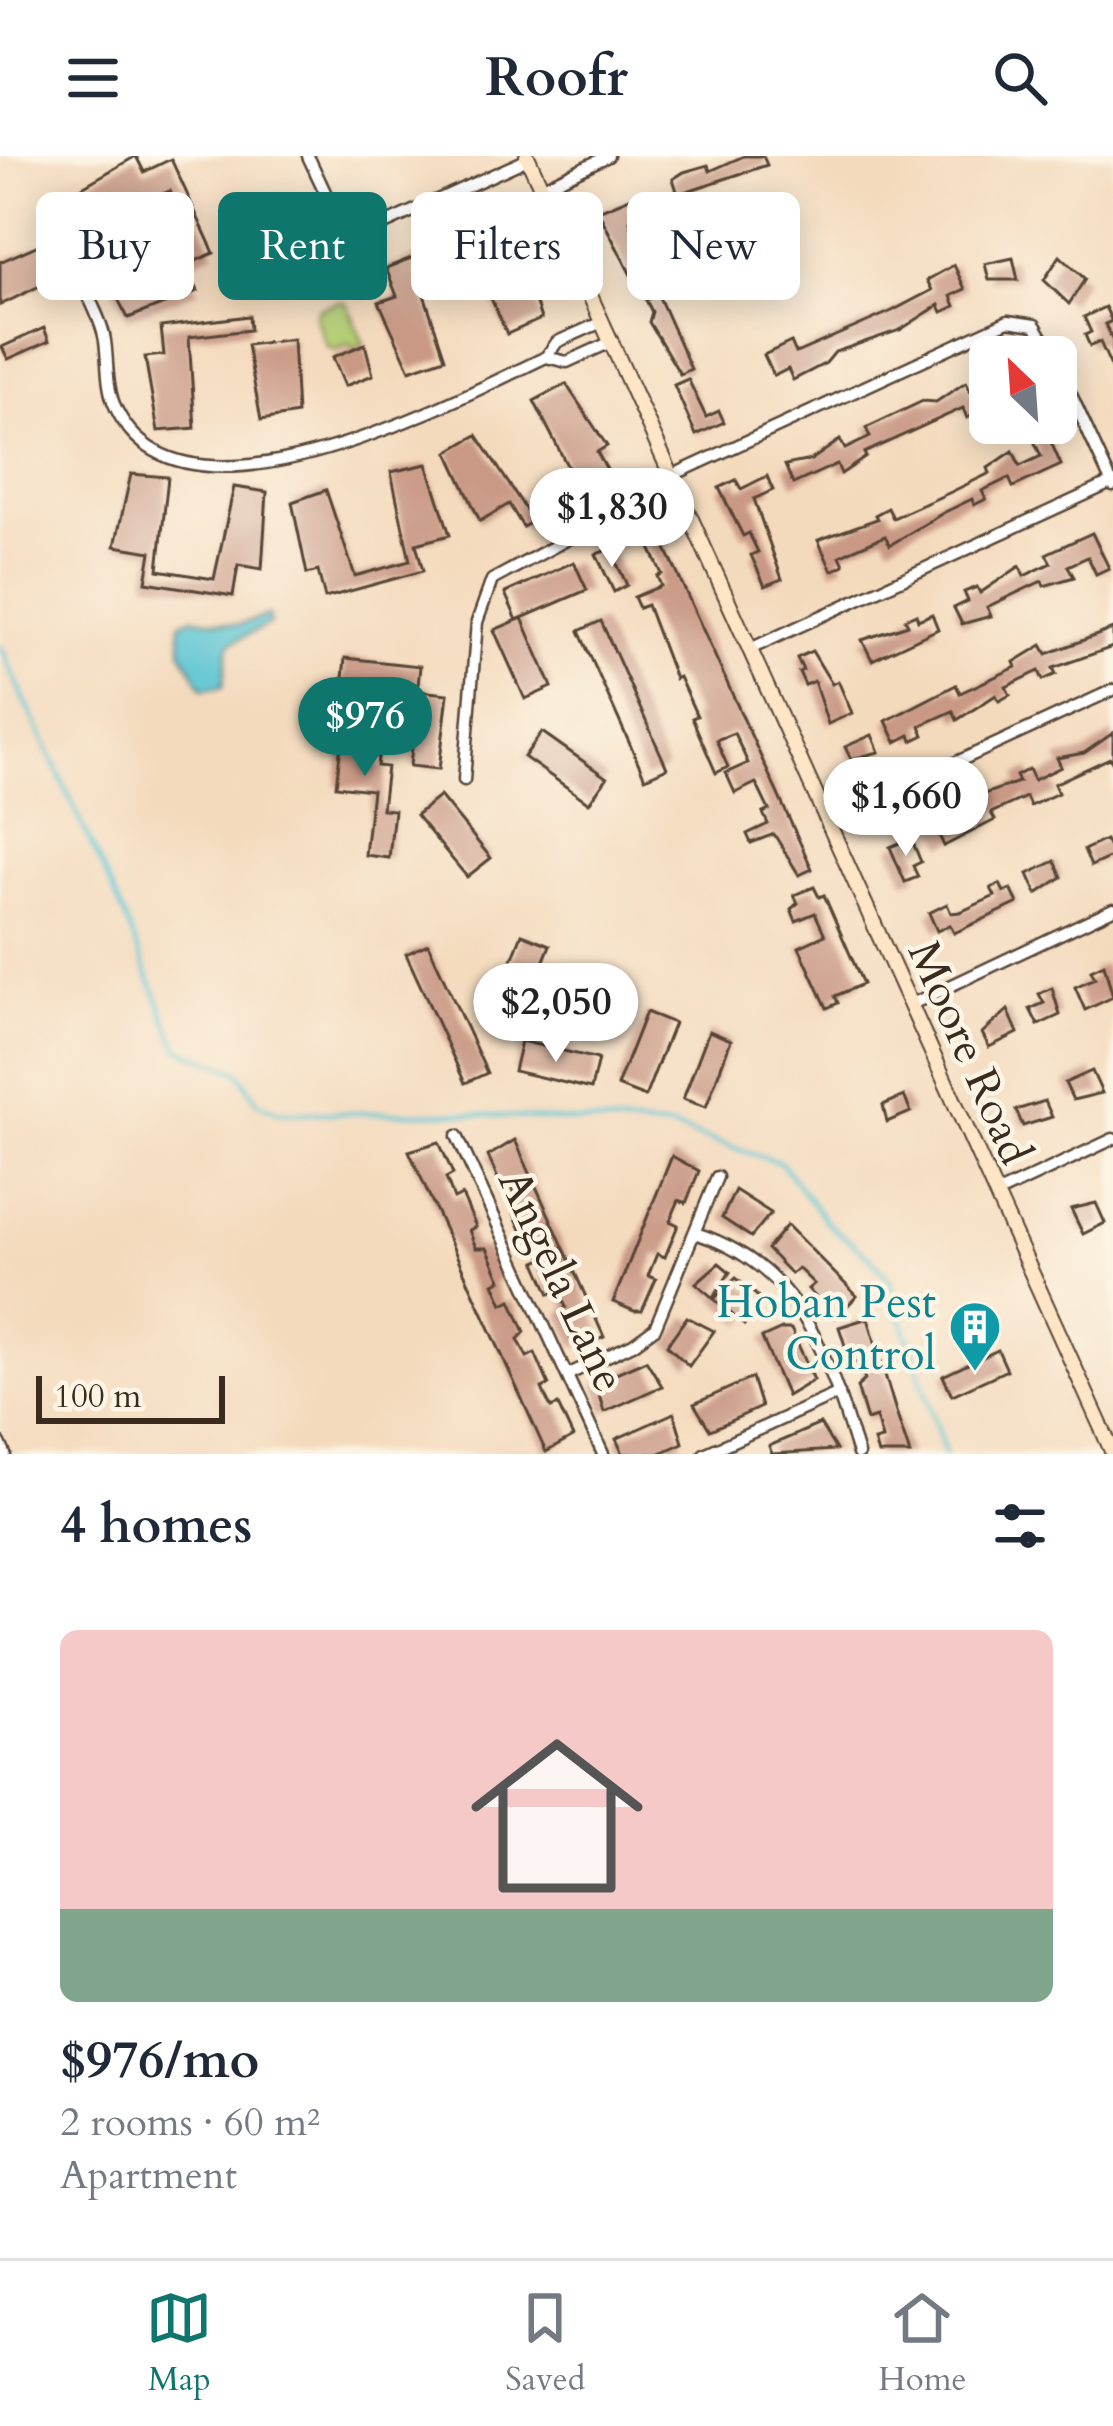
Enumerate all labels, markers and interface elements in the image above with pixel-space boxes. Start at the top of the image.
text: Roofr [485,42,628,115]
icon: menu [60,45,126,111]
icon: search [987,45,1053,111]
chip: Buy [36,192,194,300]
chip: Rent [218,192,387,300]
chip: Filters [411,192,603,300]
chip: New [627,192,800,300]
north arrow [969,336,1077,444]
map controls [969,336,1077,444]
pin: $1,830 [514,468,710,570]
text: $1,830 [556,480,668,533]
pin: $976 [294,677,436,779]
text: $976 [325,689,405,742]
pin: $1,660 [808,757,1004,859]
text: $1,660 [850,769,962,822]
street label: Moore Road [893,931,1046,1174]
pin: $2,050 [458,963,654,1065]
text: $2,050 [500,975,612,1028]
street label: Angela Lane [484,1159,640,1402]
place label: Hoban Pest Control [716,1272,936,1385]
building icon: Hoban Pest Control [947,1299,1003,1373]
scale bar [36,1370,225,1423]
text: 100 m [54,1374,141,1419]
text: 4 homes [60,1491,252,1561]
icon: filters [987,1493,1053,1559]
icon: home [449,1708,665,1924]
text: $976/mo [60,2026,259,2096]
text: 2 rooms · 60 m² [60,2096,320,2149]
text: Apartment [60,2149,237,2202]
tab: Map [146,2285,212,2402]
tab: Saved [505,2285,585,2402]
tab: Home [878,2285,967,2402]

